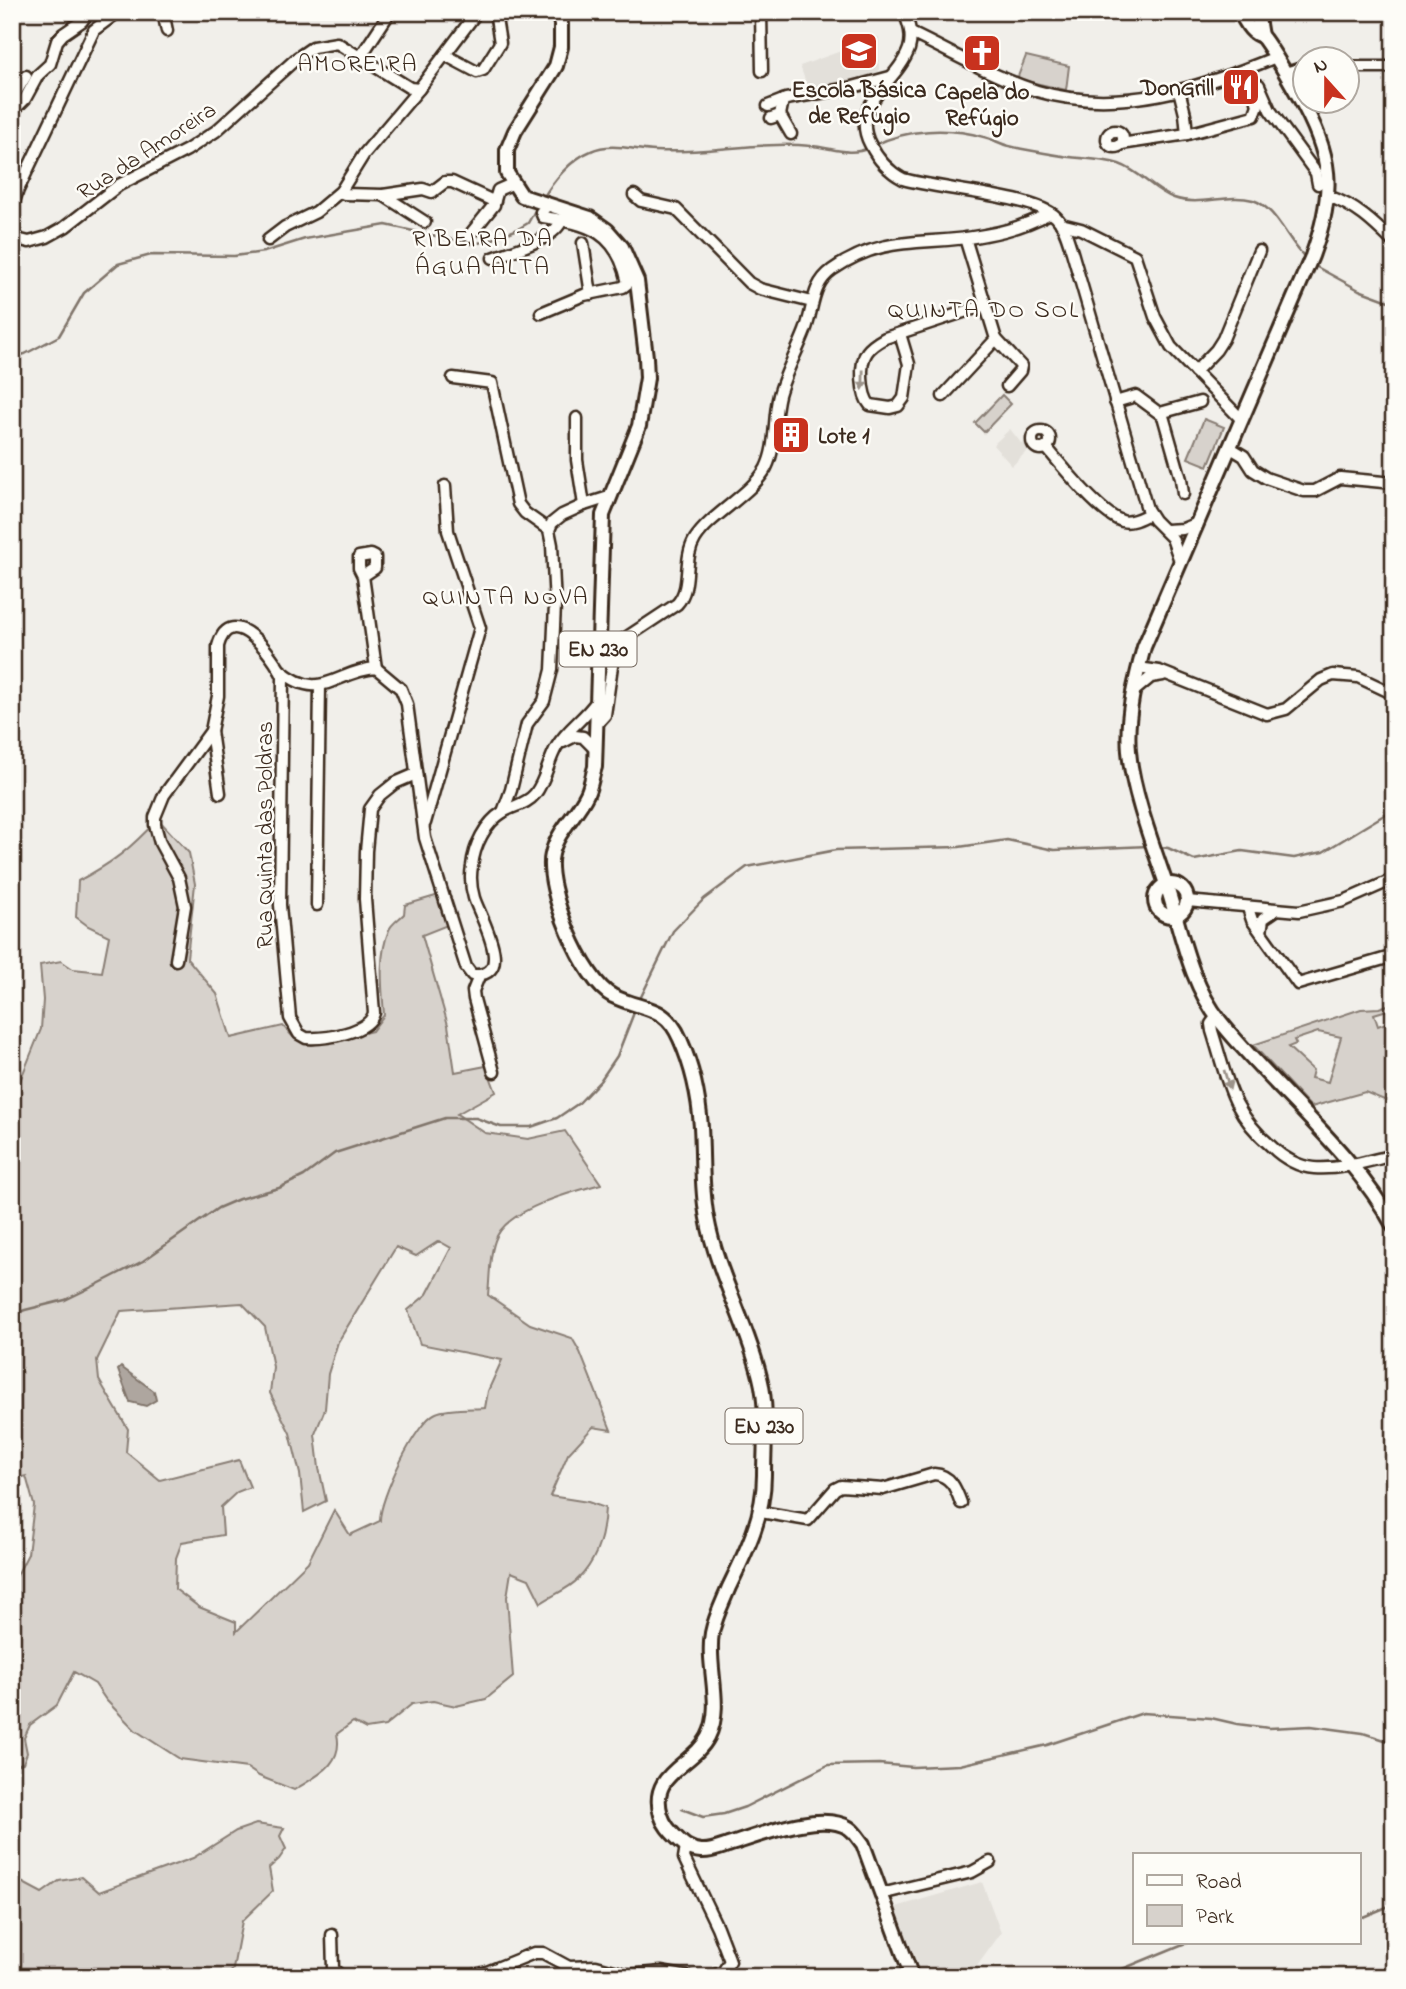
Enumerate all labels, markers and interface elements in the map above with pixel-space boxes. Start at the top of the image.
school or university icon: Escola Básica de Refúgio [838,30,880,72]
church icon: Capela do Refúgio [961,32,1003,74]
north arrow [1290,46,1360,116]
district label: AMOREIRA [297,48,419,83]
text: N [1310,51,1332,81]
restaurant icon: DonGrill [1220,66,1262,108]
place label: DonGrill [1139,73,1214,106]
place label: Escola Básica de Refúgio [792,75,926,136]
place label: Capela do Refúgio [935,77,1029,138]
street label: Rua da Amoreira [71,95,224,210]
district label: RIBEIRA DA ÁGUA ALTA [412,223,554,286]
district label: QUINTA DO SOL [888,294,1080,329]
one-way arrow [858,369,869,391]
building icon: Lote 1 [770,414,812,456]
place label: Lote 1 [818,421,870,454]
district label: QUINTA NOVA [422,581,590,616]
road number: EN 230 [560,632,636,666]
street label: Rua Quinta das Poldras [250,721,283,949]
one-way arrow [1222,1070,1233,1091]
road number: EN 230 [726,1408,802,1444]
legend [1133,1853,1360,1944]
text: Road [1196,1868,1242,1898]
text: Park [1196,1903,1235,1933]

